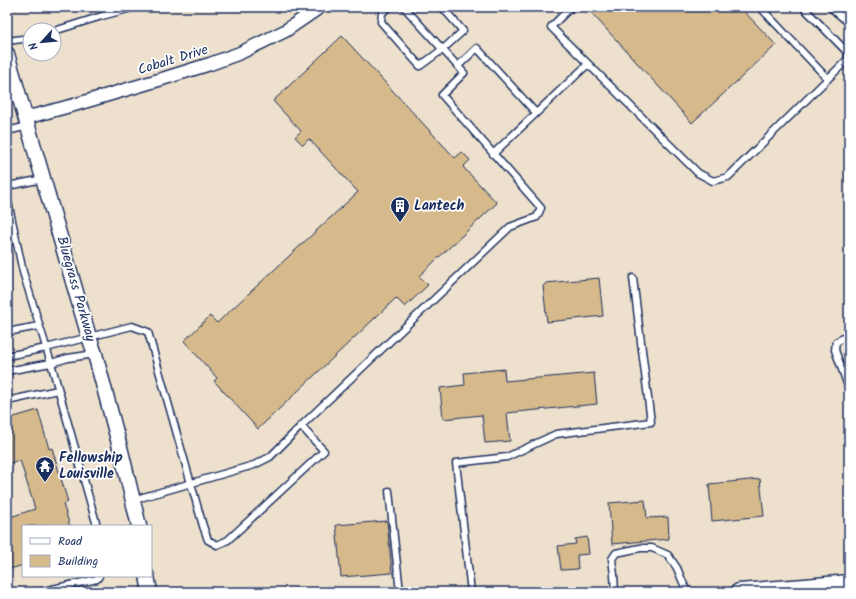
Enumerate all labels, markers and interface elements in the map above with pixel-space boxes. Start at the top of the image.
north arrow [22,22,62,62]
text: N [24,39,44,53]
street label: Cobalt Drive [135,39,211,81]
building icon: Lantech [389,195,411,223]
place label: Lantech [414,195,465,217]
street label: Bluegrass Parkway [50,234,102,345]
place label: Fellowship Louisville [59,447,123,485]
temple icon: Fellowship Louisville [34,455,56,483]
legend [22,525,152,577]
text: Road [58,532,83,551]
text: Building [58,552,98,571]

